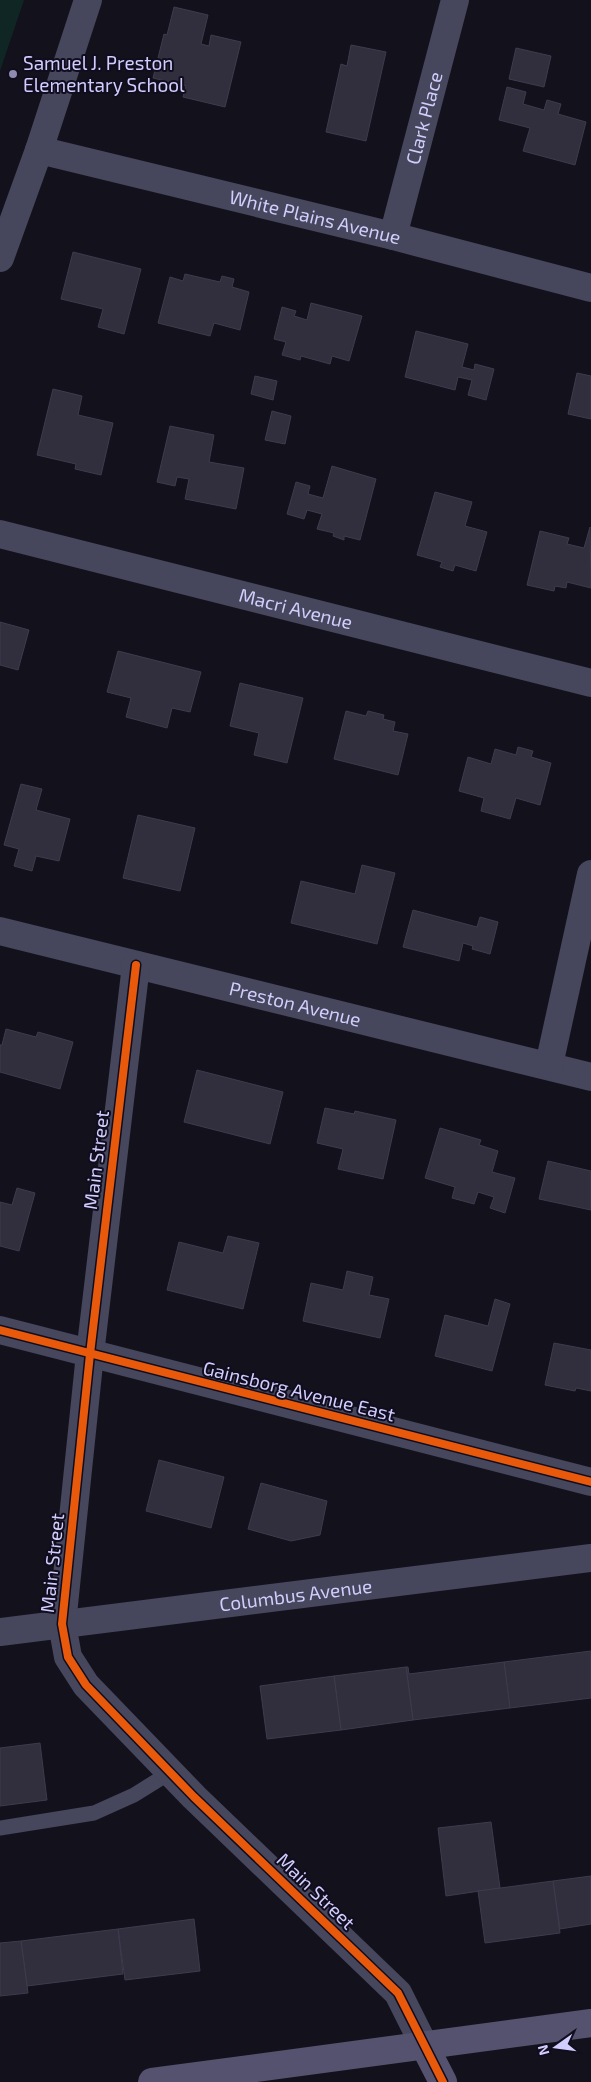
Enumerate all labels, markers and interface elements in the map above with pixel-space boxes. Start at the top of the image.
place label: Samuel J. Preston Elementary School [23,51,185,96]
marker: Samuel J. Preston Elementary School [7,68,19,80]
street label: Clark Place [400,69,447,167]
street label: White Plains Avenue [227,185,403,249]
street label: Macri Avenue [237,583,355,633]
street label: Preston Avenue [227,976,364,1031]
street label: Main Street [78,1109,113,1211]
street label: Gainsborg Avenue East [201,1356,398,1426]
street label: Main Street [35,1512,68,1614]
street label: Columbus Avenue [218,1574,373,1615]
street label: Main Street [272,1848,360,1934]
north arrow [531,2022,581,2072]
text: N [533,2043,552,2057]

